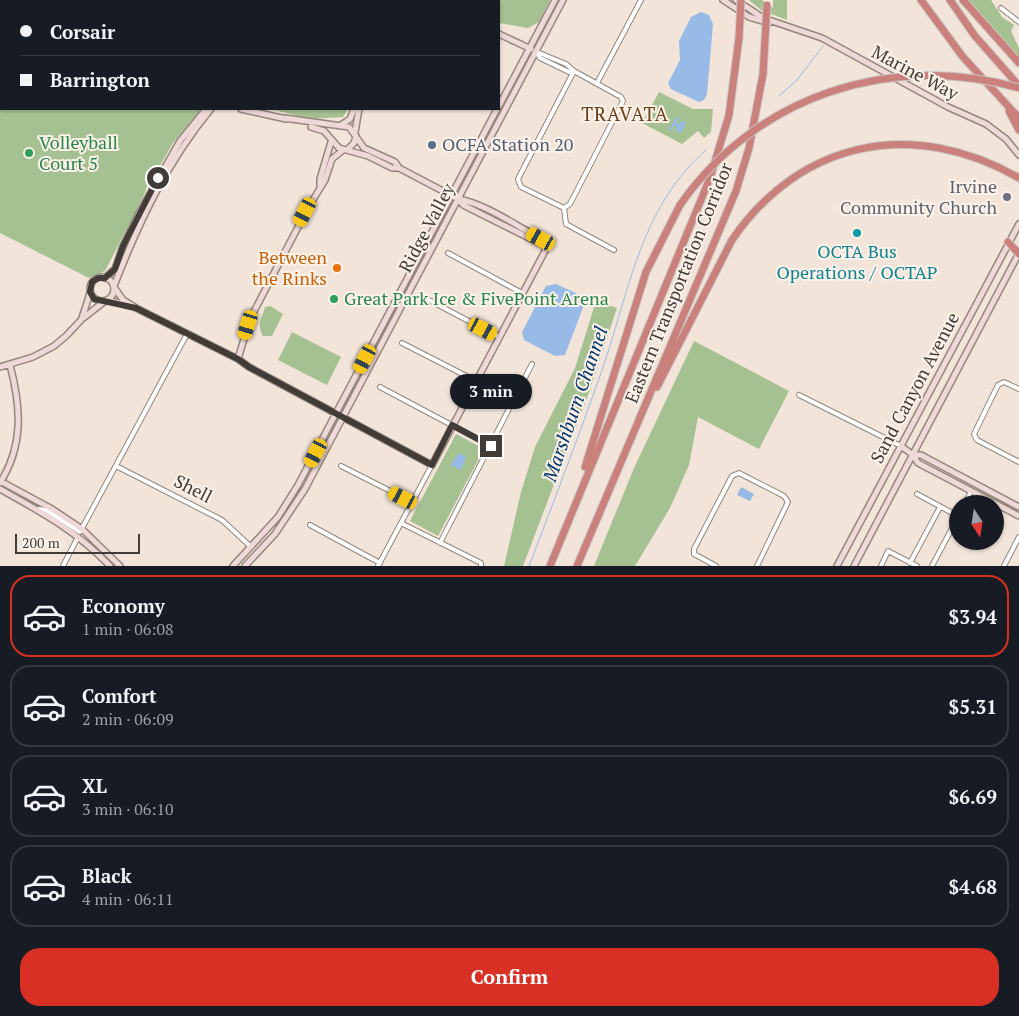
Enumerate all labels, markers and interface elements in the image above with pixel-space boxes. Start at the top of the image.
text: Corsair [50,19,115,44]
street label: Marine Way [868,39,964,105]
text: Barrington [50,67,150,92]
district label: TRAVATA [581,101,669,126]
place label: Volleyball Court 5 [39,130,118,175]
place label: OCFA Station 20 [442,132,573,156]
marker: OCFA Station 20 [426,139,438,151]
marker: Volleyball Court 5 [23,147,35,159]
street label: Eastern Transportation Corridor [619,159,737,406]
route start [147,167,169,189]
place label: Irvine Community Church [840,174,997,219]
street label: Ridge Valley [393,178,460,276]
marker: Irvine Community Church [1001,191,1013,203]
car [291,195,318,229]
car [524,225,557,253]
marker: OCTA Bus Operations / OCTAP [851,227,863,239]
place label: OCTA Bus Operations / OCTAP [776,239,938,284]
place label: Between the Rinks [252,245,327,290]
marker: Between the Rinks [331,262,343,274]
place label: Great Park Ice & FivePoint Arena [344,286,609,310]
marker: Great Park Ice & FivePoint Arena [328,293,340,305]
car [236,308,259,342]
street label: Sand Canyon Avenue [864,308,964,467]
car [466,315,499,343]
water label: Marshburn Channel [536,322,613,486]
car [351,342,378,376]
callout: 3 min [450,374,532,408]
text: 3 min [469,380,513,402]
route end [480,435,502,457]
car [302,436,329,470]
street label: Shell [170,468,217,508]
car [386,485,419,511]
north arrow [949,495,1004,550]
map controls [949,495,1004,550]
scale bar [15,531,140,554]
text: 200 m [22,533,60,552]
text: Economy [82,593,165,618]
icon: car [22,594,67,639]
text: $3.94 [948,604,997,629]
text: 1 min · 06:08 [82,618,174,640]
text: Comfort [82,683,157,708]
icon: car [22,684,67,729]
text: $5.31 [948,694,997,719]
text: 2 min · 06:09 [82,708,174,730]
text: XL [82,773,107,798]
icon: car [22,774,67,819]
text: $6.69 [948,784,997,809]
text: 3 min · 06:10 [82,798,174,820]
text: Black [82,863,132,888]
icon: car [22,864,67,909]
text: $4.68 [948,874,997,899]
text: 4 min · 06:11 [82,888,174,910]
button: Confirm [20,948,999,1006]

